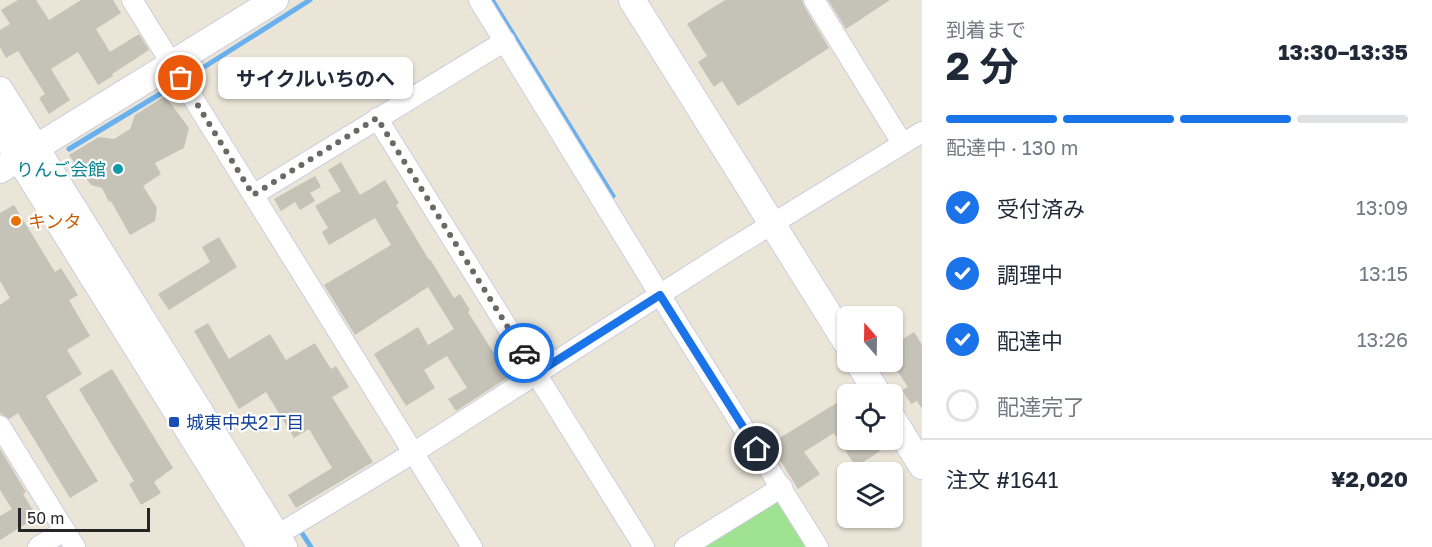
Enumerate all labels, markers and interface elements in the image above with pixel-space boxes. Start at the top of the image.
text: 到着まで [946,17,1026,41]
text: 13:30–13:35 [1278,38,1408,65]
text: 2 分 [946,42,1019,89]
pin [155,52,206,103]
callout: サイクルいちのへ [217,57,412,99]
icon: bag [164,61,197,94]
text: サイクルいちのへ [236,66,395,90]
text: 配達中 · 130 m [946,135,1079,159]
place label: りんご会館 [16,158,106,180]
marker: りんご会館 [111,162,125,176]
icon: check [946,191,979,224]
text: 受付済み [997,195,1085,222]
text: 13:09 [1356,195,1408,219]
place label: キンタ [28,210,81,232]
marker: キンタ [9,214,23,228]
icon: check [946,257,979,290]
text: 調理中 [997,261,1063,288]
text: 13:15 [1359,261,1408,285]
north arrow [837,306,903,372]
map controls [837,306,903,528]
courier [494,323,554,383]
icon: check [946,323,979,356]
text: 配達中 [997,327,1063,354]
text: 13:26 [1357,327,1408,351]
icon: car [508,337,541,370]
button: locate [837,384,903,450]
text: 配達完了 [997,393,1085,420]
place label: 城東中央2丁目 [186,411,304,433]
marker: 城東中央2丁目 [167,415,181,429]
pin [731,423,782,474]
icon: home [740,432,773,465]
button: layers [837,462,903,528]
text: ¥2,020 [1331,465,1408,492]
text: 注文 #1641 [946,466,1059,493]
scale bar [18,505,150,532]
text: 50 m [27,508,64,528]

